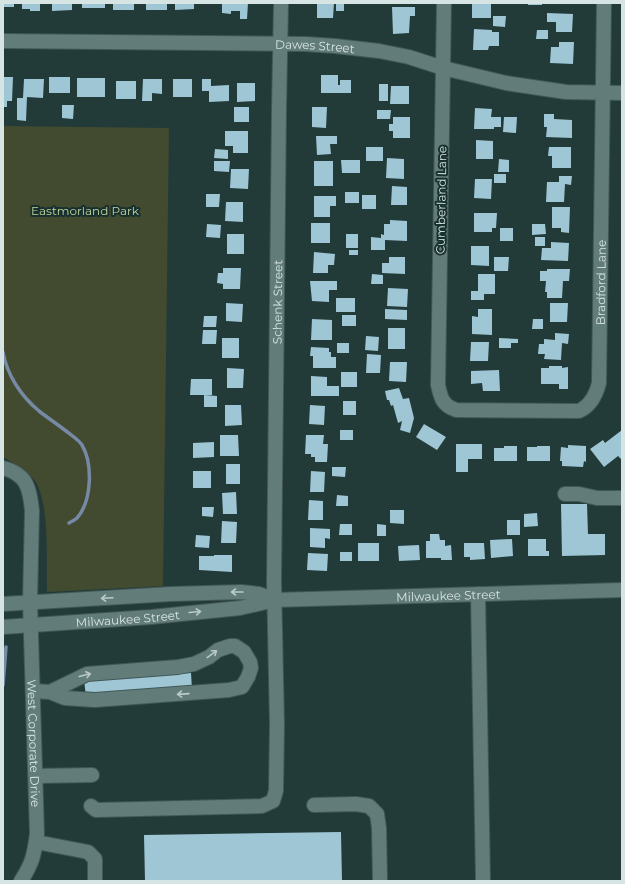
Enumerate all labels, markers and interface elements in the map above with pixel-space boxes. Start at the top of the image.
street label: Dawes Street [275,36,356,56]
street label: Cumberland Lane [433,146,449,254]
park label: Eastmorland Park [31,203,140,218]
street label: Bradford Lane [592,239,608,325]
street label: Schenk Street [269,260,285,344]
street label: Milwaukee Street [396,586,501,604]
one-way arrow [231,588,244,596]
one-way arrow [101,594,114,601]
street label: Milwaukee Street [75,607,181,630]
one-way arrow [188,609,201,616]
one-way arrow [206,650,217,658]
one-way arrow [79,671,92,679]
street label: West Corporate Drive [25,679,44,807]
one-way arrow [177,690,190,697]

